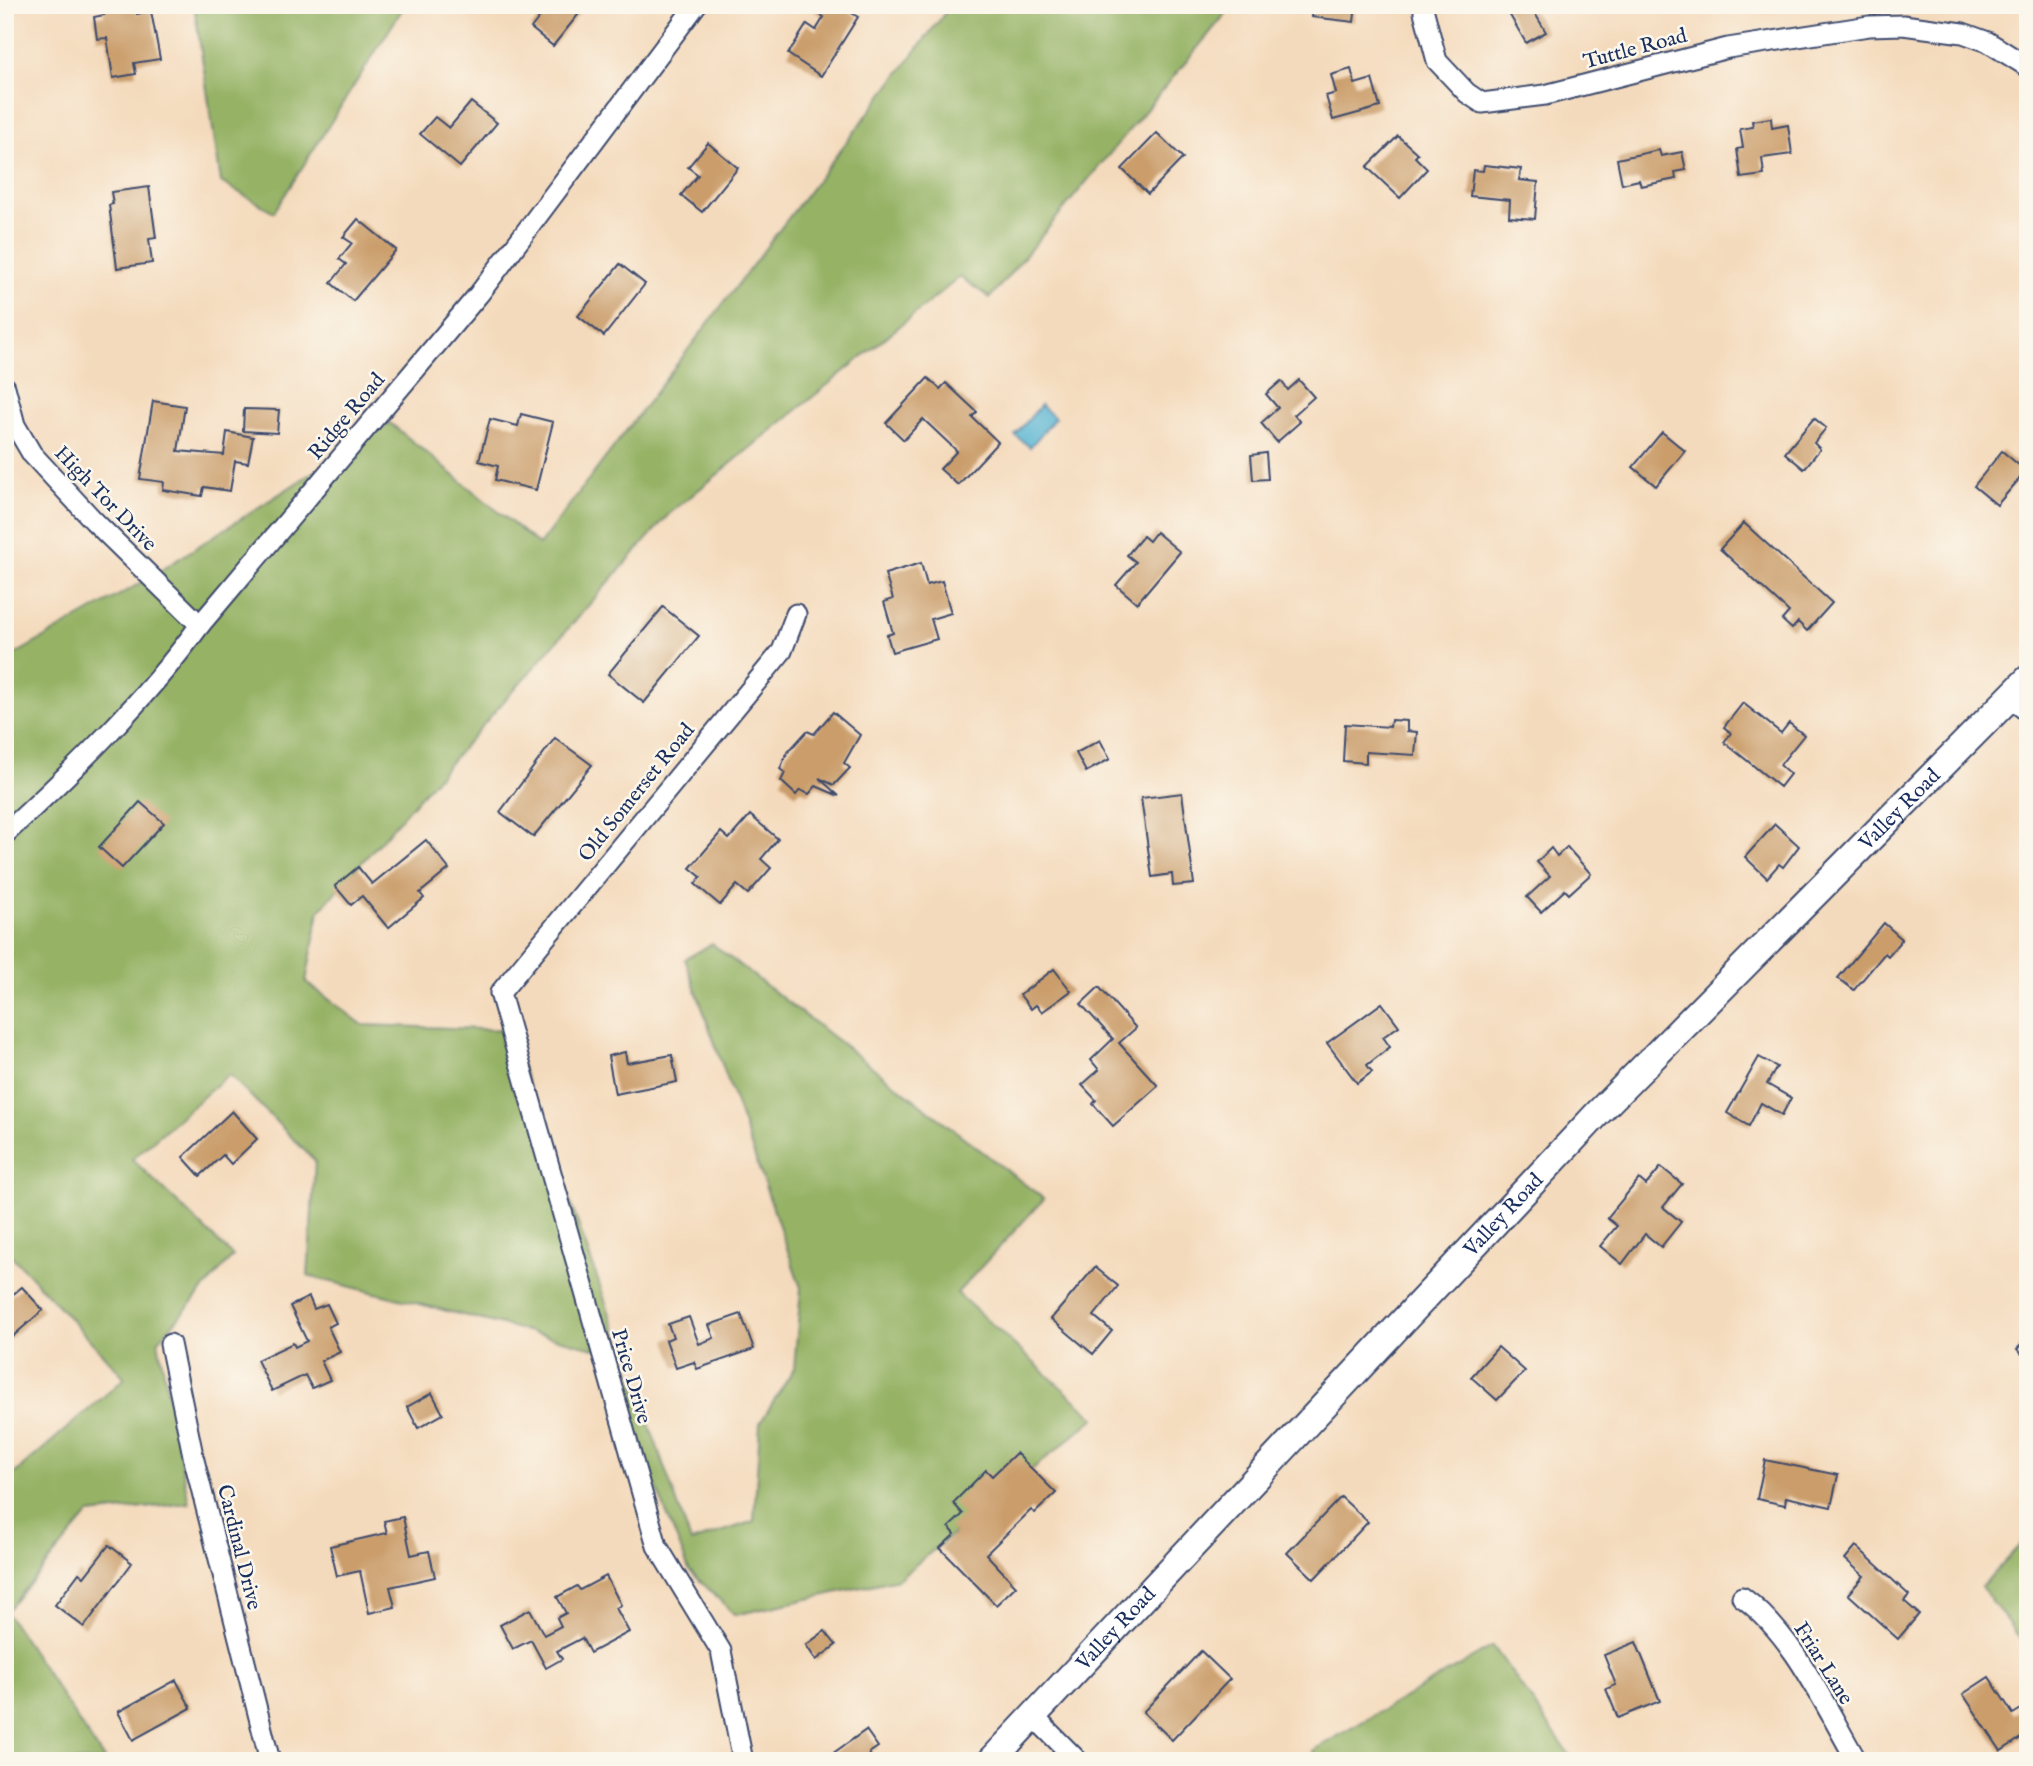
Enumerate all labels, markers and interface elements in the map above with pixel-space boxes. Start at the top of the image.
street label: Tuttle Road [1581,22,1691,76]
street label: Ridge Road [303,367,392,466]
street label: High Tor Drive [48,441,162,558]
street label: Old Somerset Road [573,717,702,868]
street label: Valley Road [1853,763,1947,857]
street label: Valley Road [1458,1167,1550,1264]
street label: Price Drive [604,1326,657,1427]
street label: Cardinal Drive [210,1482,267,1613]
street label: Valley Road [1070,1581,1163,1677]
street label: Friar Lane [1787,1617,1859,1711]

